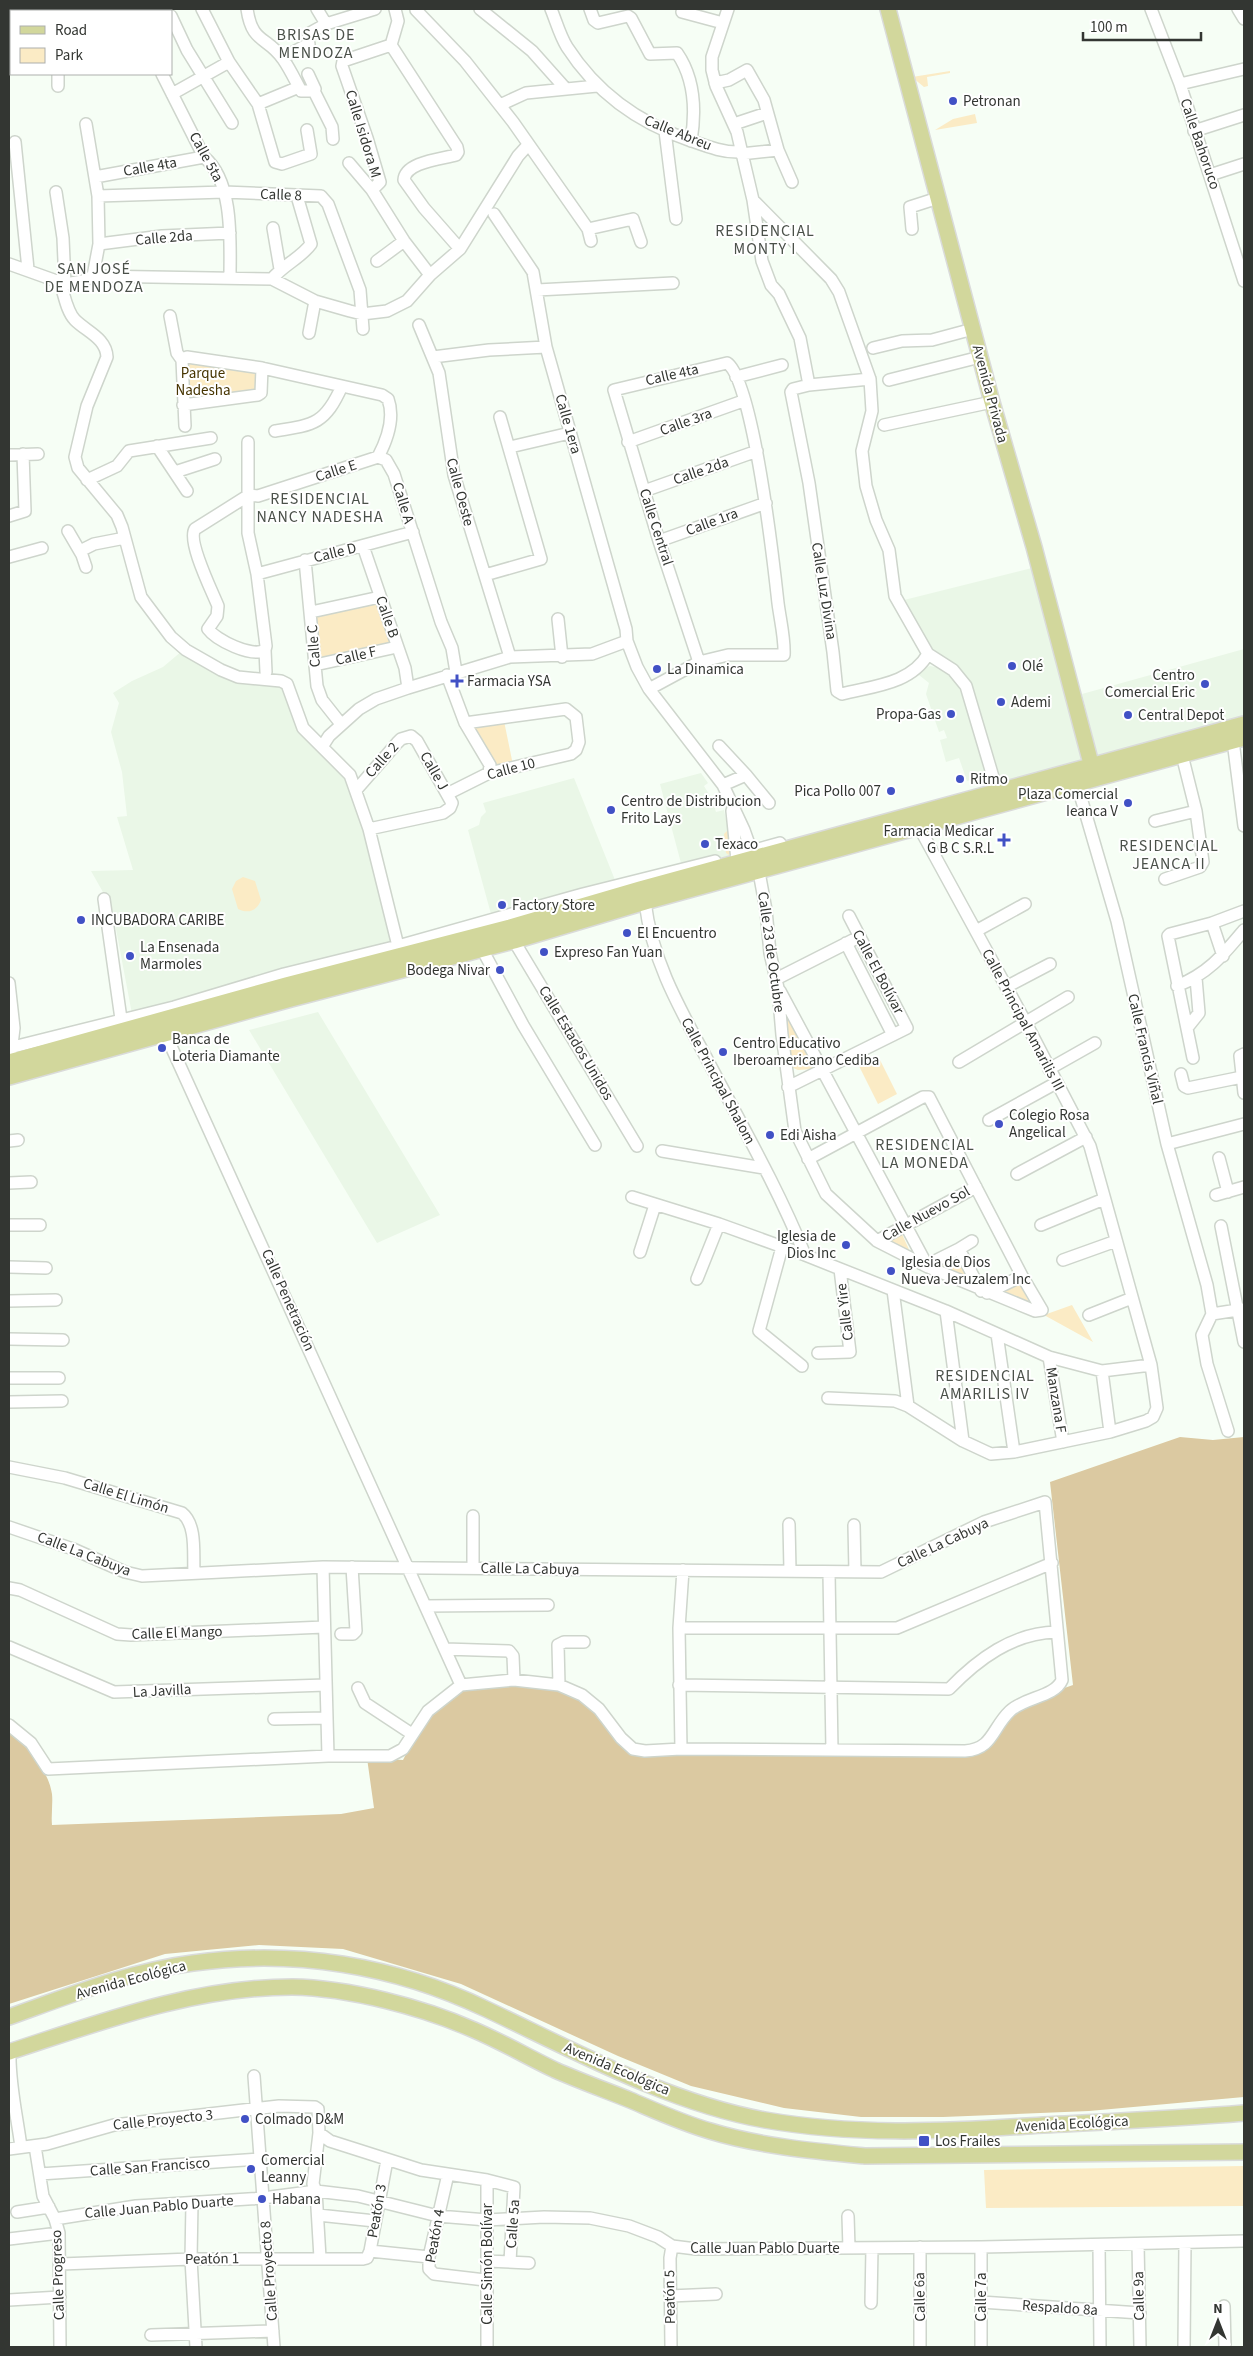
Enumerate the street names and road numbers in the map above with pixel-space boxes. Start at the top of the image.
street label: Calle Isidora M [340,87,386,181]
street label: Calle Bahoruco [1175,96,1225,192]
street label: Calle Abreu [641,110,715,156]
street label: Calle 5ta [184,128,228,186]
street label: Calle 4ta [122,152,178,182]
street label: Calle 8 [260,184,302,206]
street label: Calle 2da [134,225,194,251]
street label: Avenida Privada [967,343,1013,445]
street label: Calle 4ta [643,359,701,391]
street label: Calle 1era [549,392,587,456]
street label: Calle 3ra [657,403,715,441]
street label: Calle 2da [670,452,732,490]
street label: Calle E [313,454,359,487]
street label: Calle Oeste [441,456,479,528]
street label: Calle A [387,480,419,527]
street label: Calle Central [634,486,678,568]
street label: Calle 1ra [683,503,741,541]
street label: Calle D [311,538,359,568]
street label: Calle Luz Divina [806,541,842,641]
street label: Calle B [370,593,404,641]
street label: Calle C [302,623,326,668]
street label: Calle F [333,641,379,671]
street label: Calle 2 [360,737,404,783]
street label: Calle J [415,748,453,794]
street label: Calle 10 [485,752,537,786]
street label: Calle 23 de Octubre [752,890,790,1014]
street label: Calle El Bolívar [847,926,909,1019]
street label: Calle Principal Amarilis III [977,945,1069,1095]
street label: Calle Estados Unidos [533,982,619,1104]
street label: Calle Francis Viñal [1122,992,1168,1106]
street label: Calle Principal Shalom [676,1014,760,1148]
street label: Calle Nuevo Sol [878,1181,974,1247]
street label: Calle Penetración [256,1246,320,1354]
street label: Calle Yire [831,1282,859,1342]
street label: Manzana F [1040,1366,1072,1435]
street label: Calle El Limón [81,1473,171,1519]
street label: Calle La Cabuya [894,1513,992,1573]
street label: Calle La Cabuya [34,1526,134,1582]
street label: Calle La Cabuya [480,1558,580,1580]
street label: Calle El Mango [131,1621,223,1645]
street label: La Javilla [132,1679,192,1703]
street label: Avenida Ecológica [74,1955,188,2005]
street label: Avenida Ecológica [561,2037,673,2101]
street label: Calle Proyecto 3 [112,2104,214,2136]
street label: Avenida Ecológica [1015,2111,1129,2137]
street label: Calle San Francisco [89,2152,211,2182]
street label: Peatón 3 [362,2182,392,2240]
street label: Calle Juan Pablo Duarte [84,2190,234,2224]
street label: Calle 5a [501,2199,525,2249]
street label: Calle Simón Bolívar [477,2202,498,2325]
street label: Peatón 4 [420,2207,450,2265]
street label: Calle Proyecto 8 [255,2220,283,2322]
street label: Calle Progreso [46,2229,70,2321]
street label: Calle Juan Pablo Duarte [690,2238,840,2259]
street label: Peatón 1 [185,2248,239,2270]
street label: Peatón 5 [659,2270,681,2324]
street label: Calle 9a [1128,2271,1150,2321]
street label: Calle 6a [909,2272,931,2322]
street label: Calle 7a [971,2272,992,2322]
street label: Respaldo 8a [1021,2295,1099,2321]

